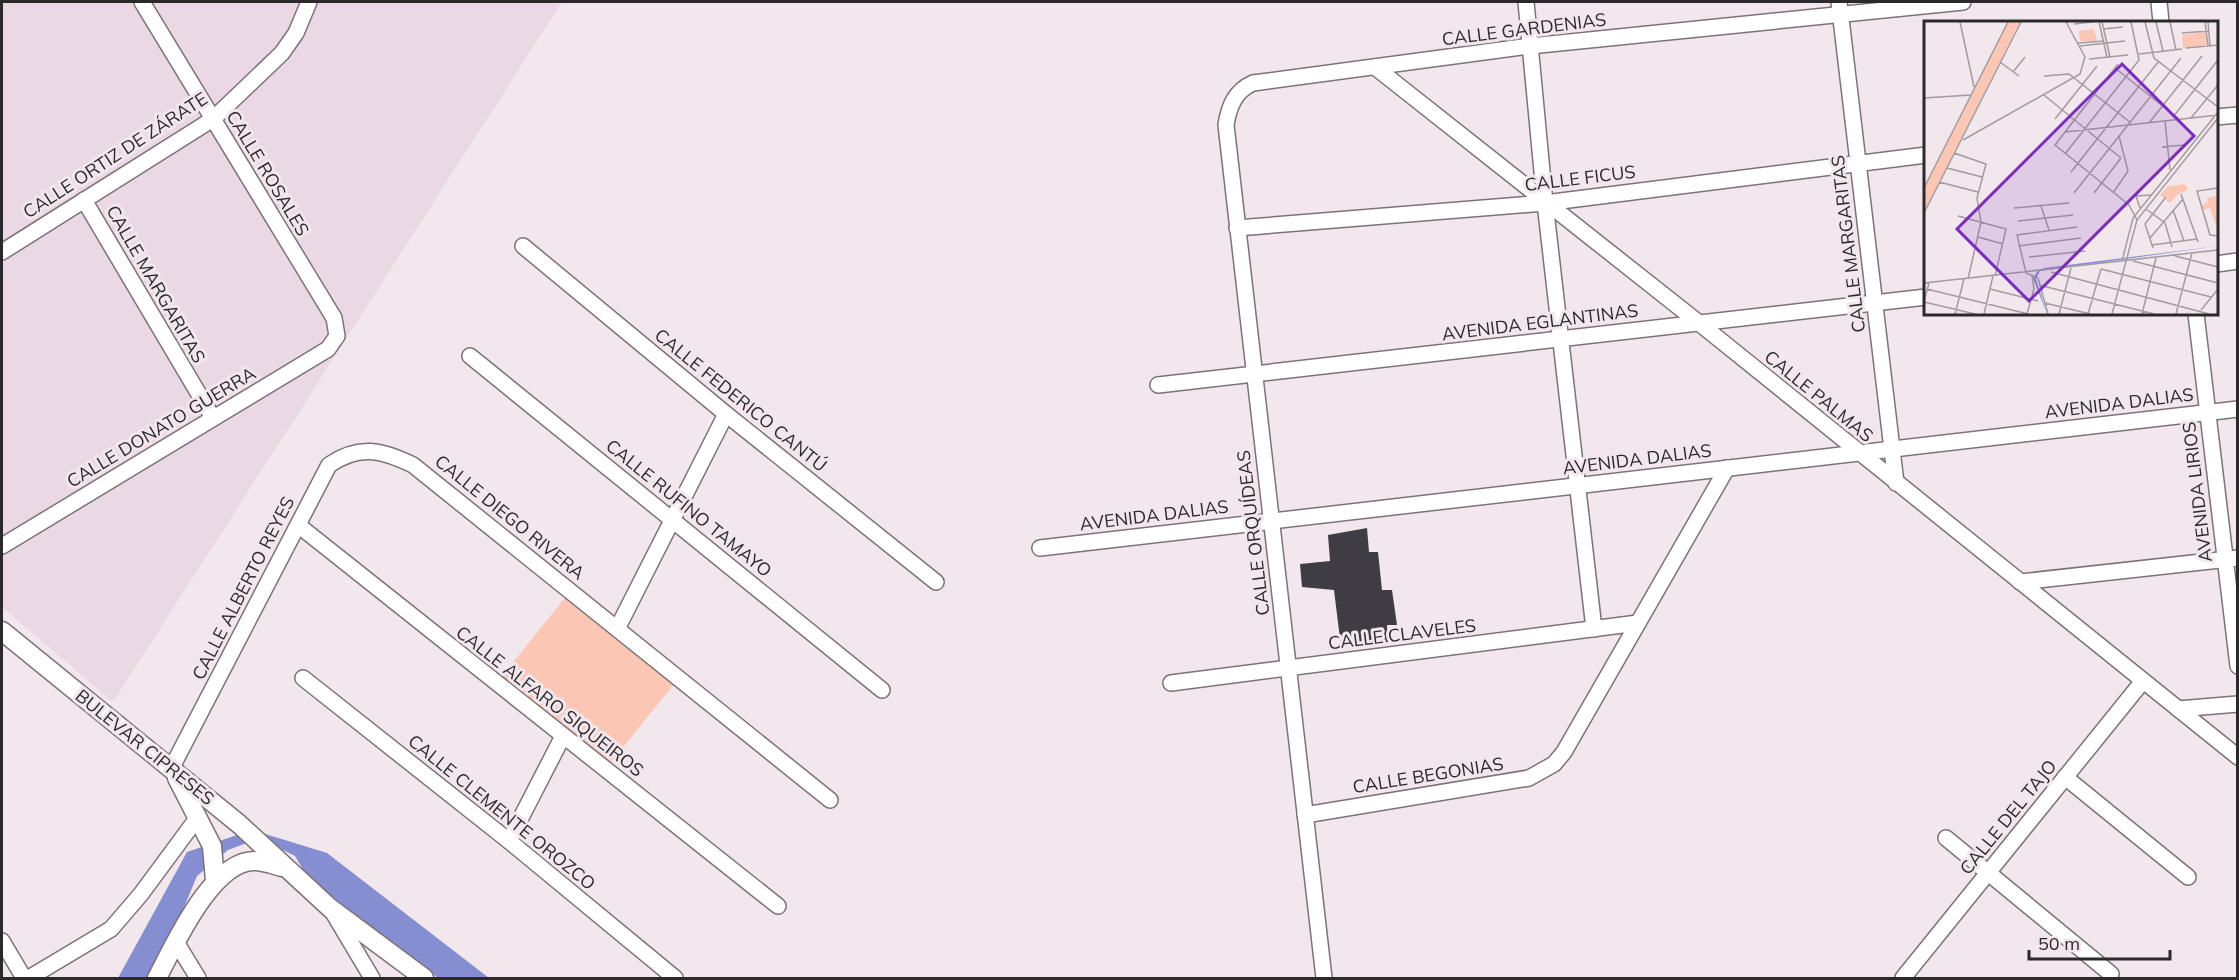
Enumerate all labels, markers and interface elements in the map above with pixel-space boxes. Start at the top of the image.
street label: CALLE GARDENIAS [1440,8,1608,50]
inset map [1924,21,2218,315]
street label: CALLE ORTIZ DE ZÁRATE [19,87,211,223]
street label: CALLE ROSALES [222,106,314,240]
street label: CALLE MARGARITAS [1826,154,1870,334]
street label: CALLE FICUS [1523,160,1637,196]
street label: CALLE MARGARITAS [101,201,211,367]
street label: AVENIDA EGLANTINAS [1440,299,1640,345]
street label: CALLE FEDERICO CANTÚ [650,323,832,477]
street label: CALLE PALMAS [1760,345,1878,447]
street label: CALLE DONATO GUERRA [62,361,260,493]
street label: AVENIDA DALIAS [2043,382,2195,424]
street label: AVENIDA LIRIOS [2177,420,2217,564]
street label: CALLE RUFINO TAMAYO [601,434,777,582]
street label: AVENIDA DALIAS [1561,438,1713,480]
street label: CALLE DIEGO RIVERA [430,449,590,585]
street label: CALLE ORQUÍDEAS [1231,449,1275,617]
street label: CALLE ALBERTO REYES [187,493,299,683]
street label: AVENIDA DALIAS [1078,494,1230,536]
street label: CALLE CLAVELES [1327,614,1477,654]
street label: CALLE ALFARO SIQUEIROS [451,620,649,782]
street label: BULEVAR CIPRESES [71,684,219,810]
street label: CALLE CLEMENTE OROZCO [404,729,600,895]
street label: CALLE BEGONIAS [1351,752,1505,798]
street label: CALLE DEL TAJO [1955,755,2061,879]
scale bar [2029,923,2170,961]
text: 50 m [2038,932,2080,955]

